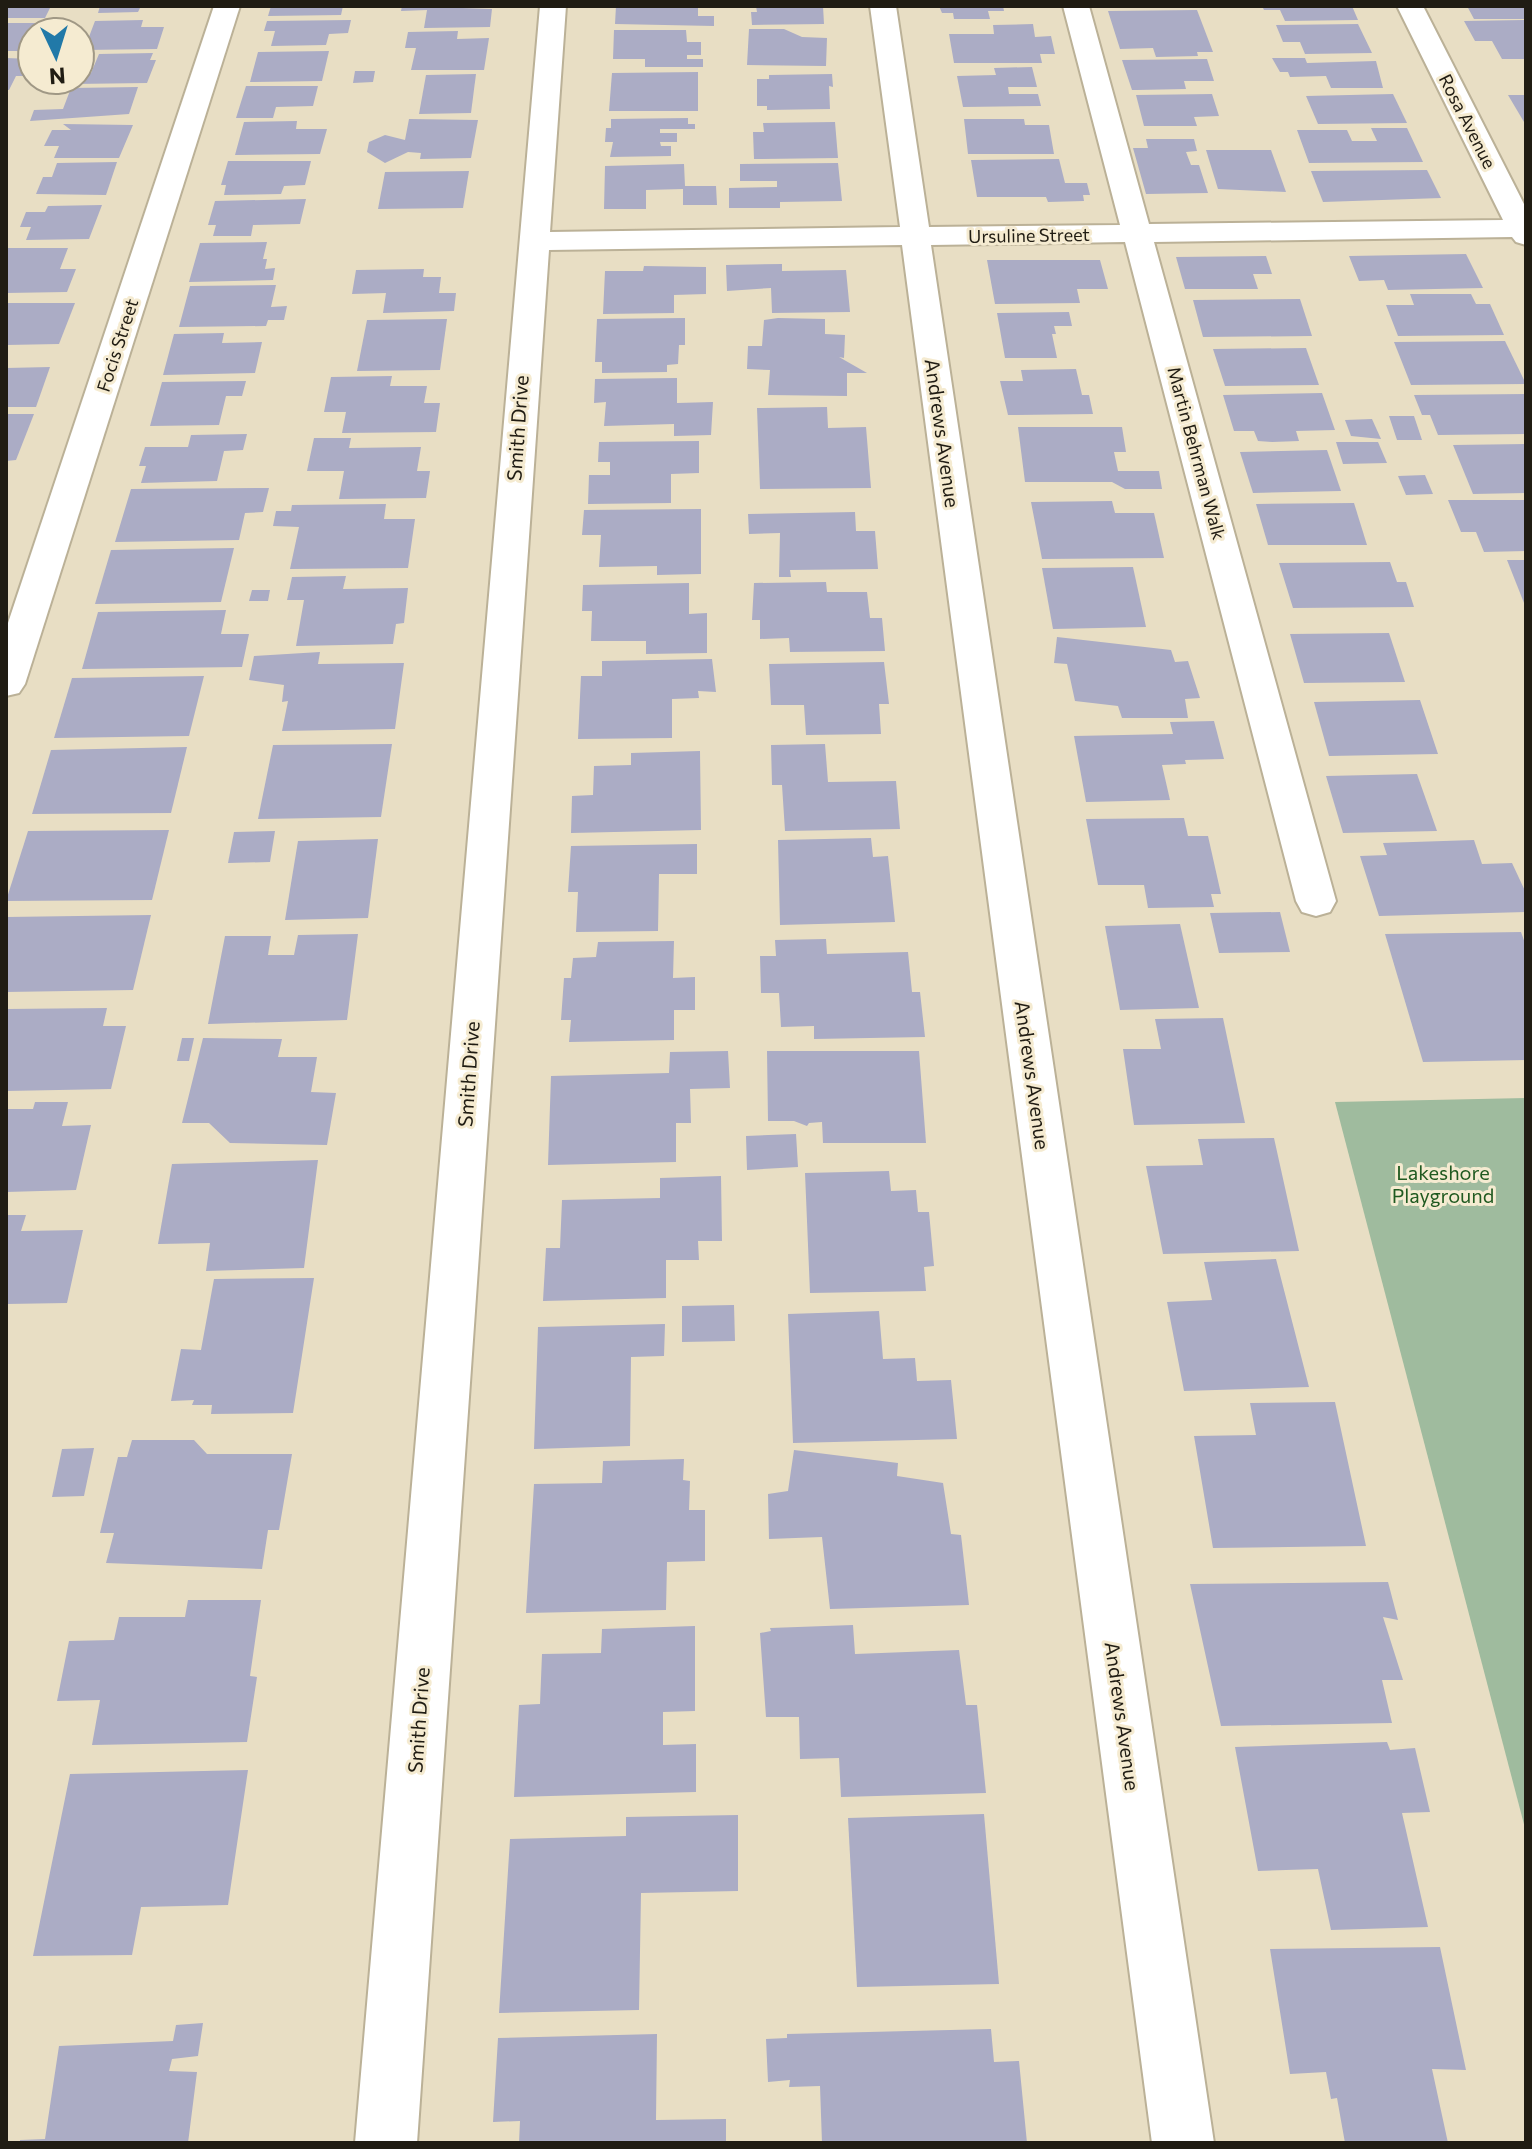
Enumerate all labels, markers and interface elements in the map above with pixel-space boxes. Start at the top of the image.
north arrow [16,16,96,96]
text: N [48,62,67,90]
street label: Rosa Avenue [1435,70,1501,172]
street label: Ursuline Street [968,223,1090,247]
street label: Focis Street [92,296,142,394]
street label: Andrews Avenue [921,357,965,509]
street label: Martin Behrman Walk [1163,364,1231,542]
street label: Smith Drive [501,374,533,482]
street label: Andrews Avenue [1011,999,1055,1151]
street label: Smith Drive [452,1020,484,1128]
park label: Lakeshore Playground [1392,1160,1494,1207]
street label: Andrews Avenue [1101,1640,1145,1792]
street label: Smith Drive [402,1666,434,1774]

